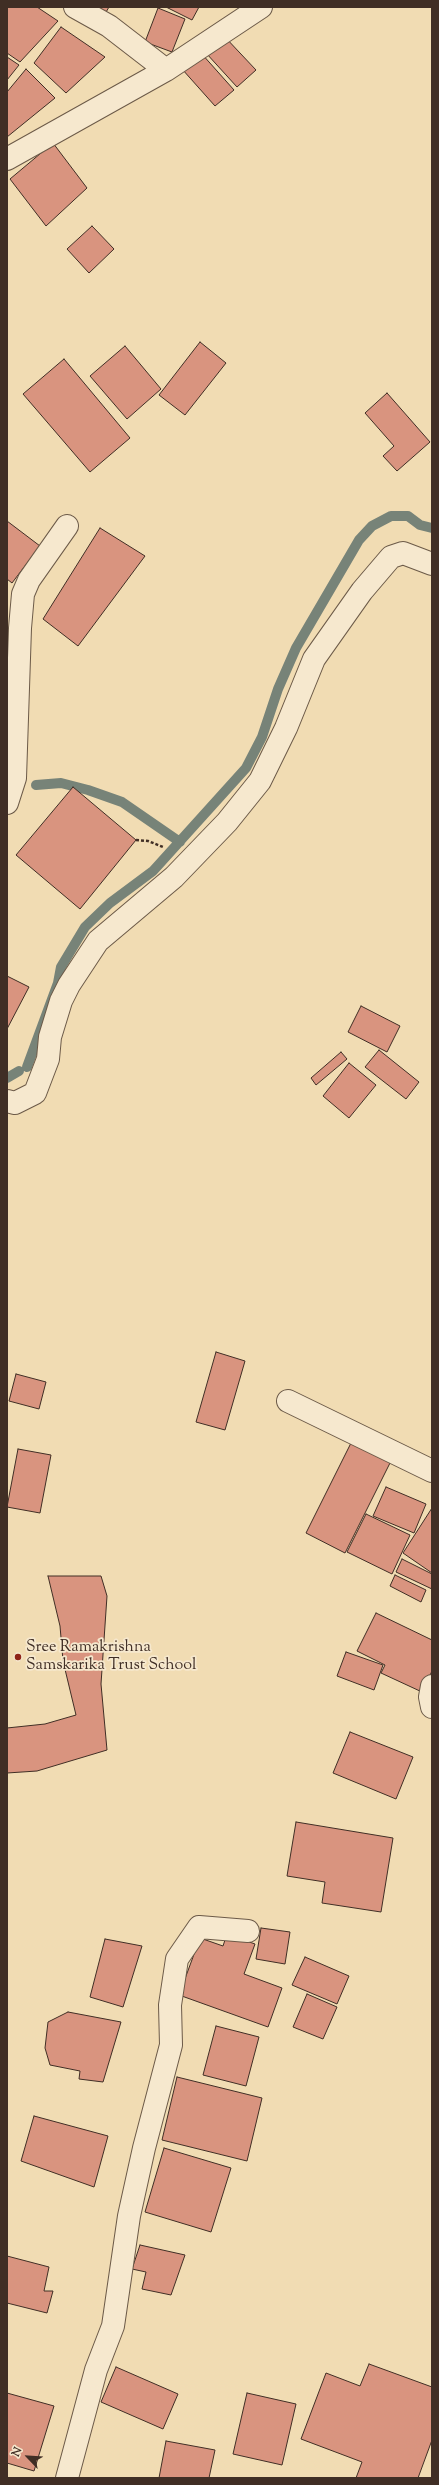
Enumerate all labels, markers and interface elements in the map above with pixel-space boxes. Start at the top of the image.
place label: Sree Ramakrishna Samskarika Trust School [26,1638,196,1676]
marker: Sree Ramakrishna Samskarika Trust School [13,1652,23,1662]
north arrow [8,2437,48,2477]
text: N [8,2445,26,2459]

